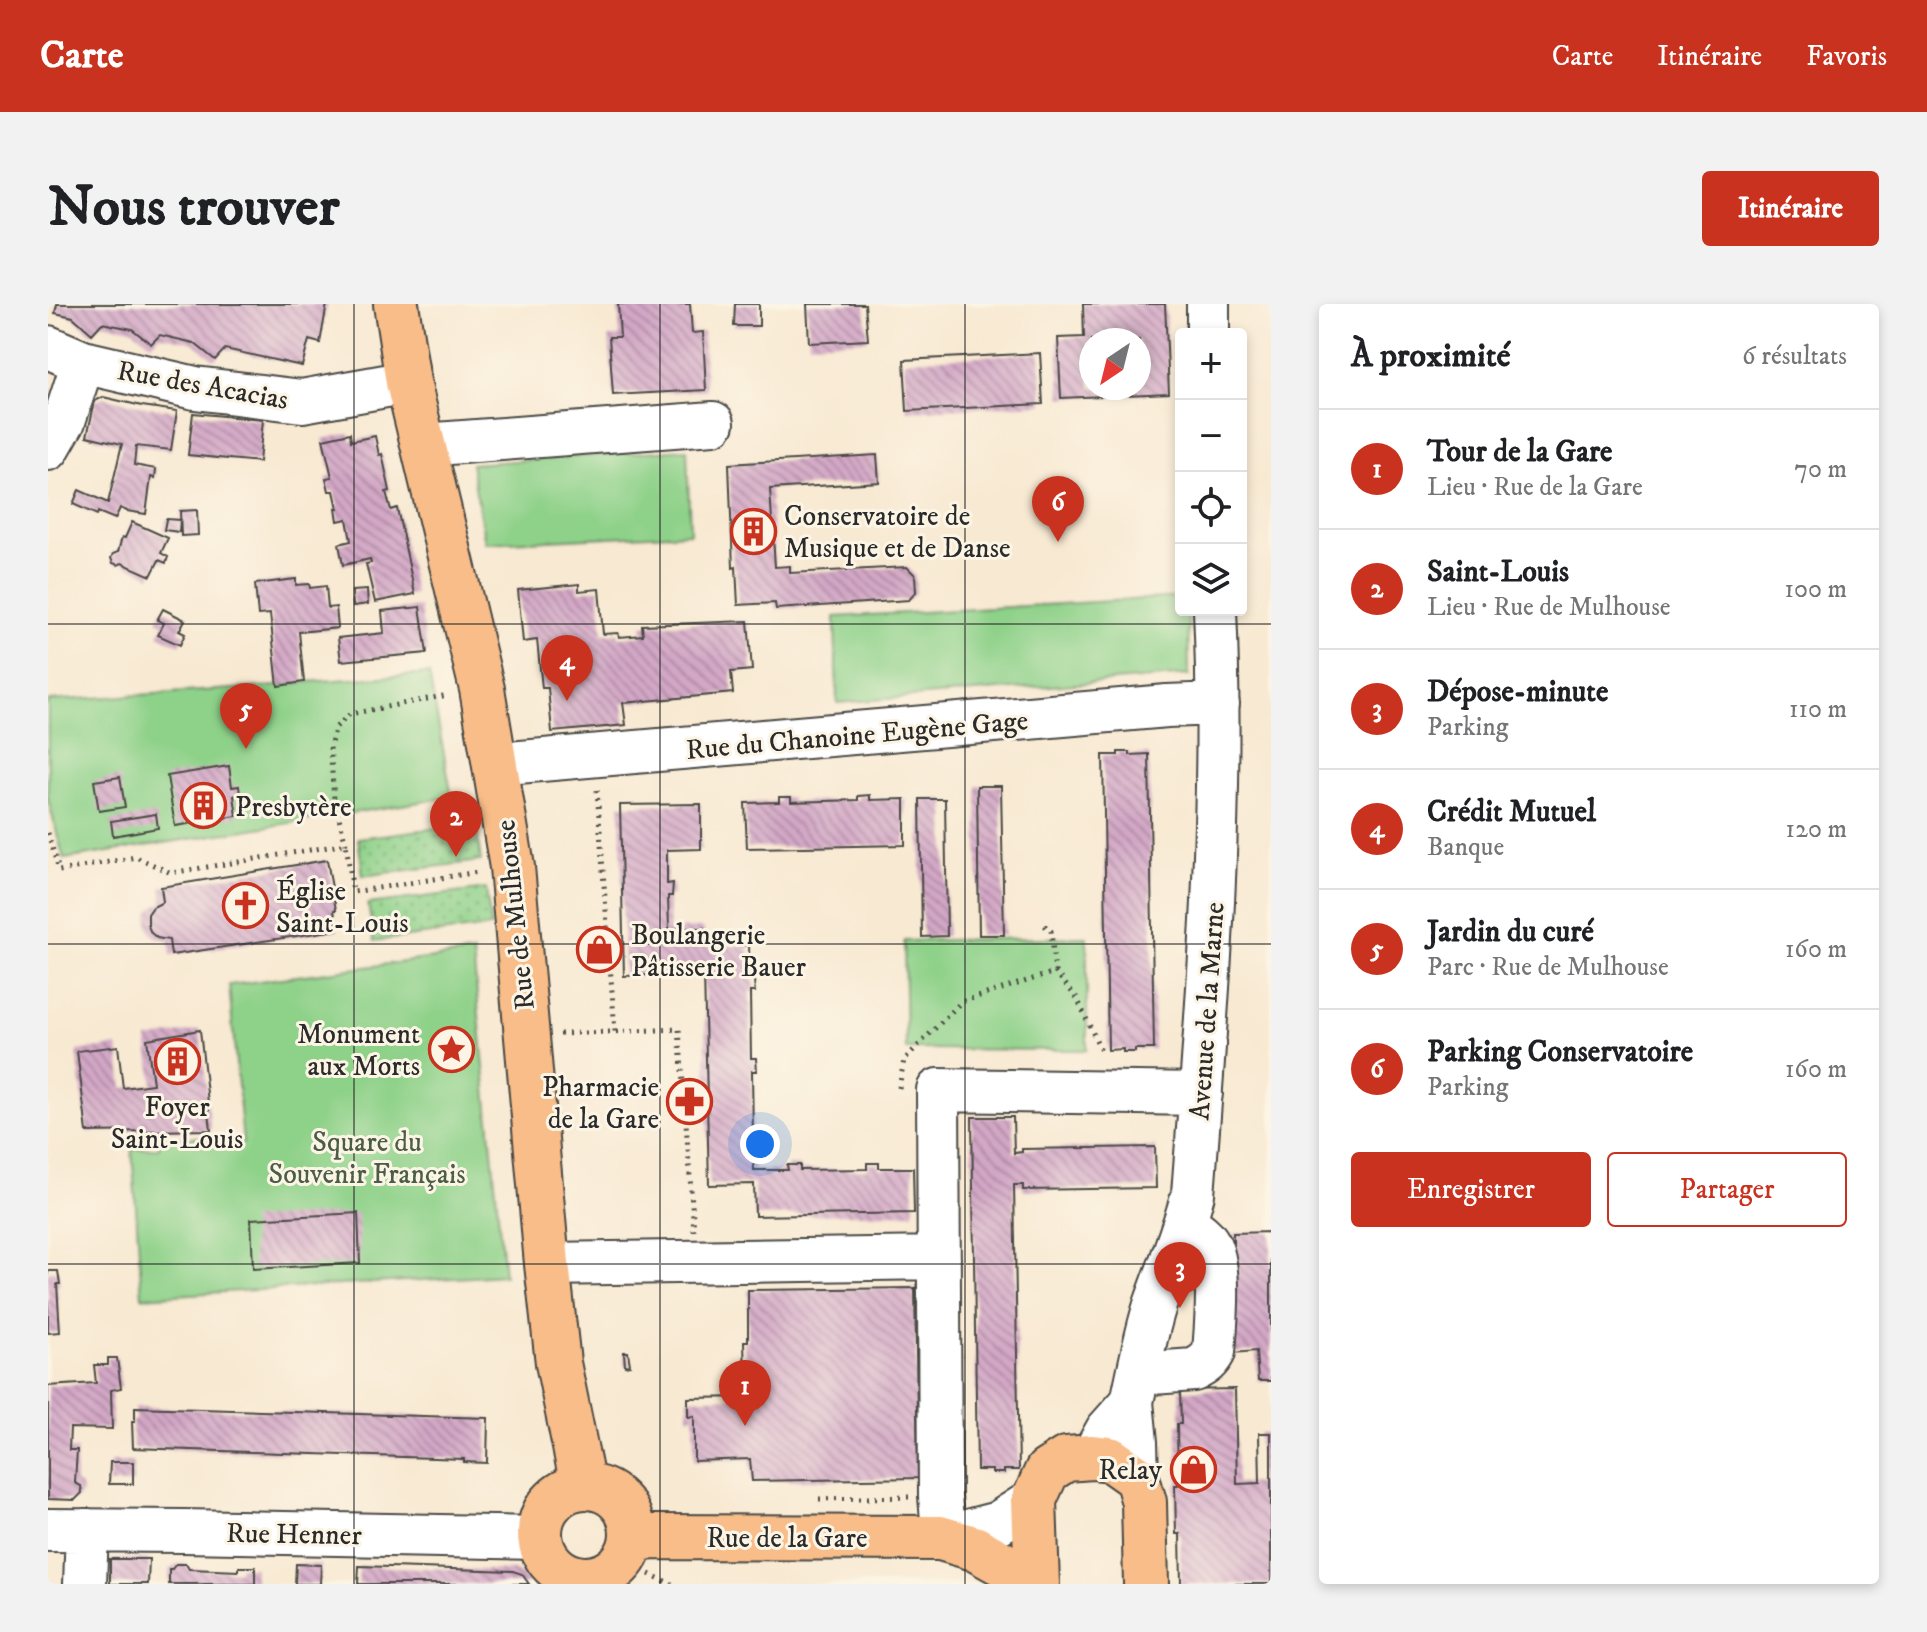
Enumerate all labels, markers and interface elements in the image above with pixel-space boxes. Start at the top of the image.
text: Carte [40,32,123,80]
text: Carte [1552,39,1613,74]
text: Itinéraire [1657,39,1762,74]
text: Favoris [1806,39,1887,74]
button: Itinéraire [1702,171,1879,246]
text: Nous trouver [48,173,339,243]
north arrow [1079,328,1151,400]
map controls [1175,328,1247,616]
button: + [1175,328,1247,400]
text: À proximité [1351,335,1511,377]
text: 6 résultats [1742,340,1847,373]
street label: Rue des Acacias [115,353,291,418]
button: − [1175,400,1247,472]
text: Tour de la Gare [1427,434,1613,471]
text: 1 [1372,453,1382,486]
text: 70 m [1794,453,1847,486]
text: Lieu · Rue de la Gare [1427,471,1643,504]
button: locate [1175,472,1247,544]
pin: 6 [1032,476,1084,542]
place label: Conservatoire de Musique et de Danse [784,499,1011,566]
building icon: Conservatoire de Musique et de Danse [729,507,777,555]
button: layers [1175,544,1247,616]
text: Saint-Louis [1427,554,1569,591]
text: 2 [1371,573,1383,606]
text: 100 m [1784,573,1847,606]
text: Lieu · Rue de Mulhouse [1427,591,1671,624]
pin: 4 [541,635,593,701]
text: Dépose-minute [1427,674,1608,711]
pin: 5 [220,683,272,749]
text: 3 [1372,693,1382,726]
text: 110 m [1789,693,1847,726]
street label: Rue du Chanoine Eugène Gage [685,703,1030,768]
text: Parking [1427,711,1509,744]
building icon: Presbytère [180,782,228,830]
place label: Presbytère [235,790,352,825]
pin: 2 [430,791,482,857]
text: Crédit Mutuel [1427,794,1596,831]
text: 4 [1370,813,1384,846]
text: 120 m [1786,813,1847,846]
street label: Rue de Mulhouse [488,818,543,1012]
text: Banque [1427,831,1504,864]
place label: Église Saint-Louis [276,874,409,941]
church icon: Église Saint-Louis [221,882,269,930]
street label: Avenue de la Marne [1182,901,1233,1121]
text: Jardin du curé [1427,914,1594,951]
place label: Boulangerie Pâtisserie Bauer [631,918,807,985]
shop icon: Boulangerie Pâtisserie Bauer [576,926,624,974]
text: 5 [1371,933,1383,966]
text: 160 m [1785,933,1847,966]
text: Parc · Rue de Mulhouse [1427,951,1669,984]
place label: Monument aux Morts [297,1017,420,1084]
place icon: Monument aux Morts [427,1025,475,1073]
text: Parking Conservatoire [1427,1034,1693,1071]
building icon: Foyer Saint-Louis [153,1038,201,1086]
text: 6 [1370,1053,1384,1086]
text: 160 m [1785,1053,1847,1086]
place label: Pharmacie de la Gare [542,1070,659,1137]
text: Parking [1427,1071,1509,1104]
pharmacy icon: Pharmacie de la Gare [666,1078,714,1126]
place label: Foyer Saint-Louis [111,1090,243,1157]
your location [740,1124,780,1164]
park label: Square du Souvenir Français [268,1125,466,1192]
button: Enregistrer [1351,1152,1591,1227]
button: Partager [1607,1152,1847,1227]
pin: 3 [1154,1242,1206,1308]
pin: 1 [719,1360,771,1426]
shop icon: Relay [1169,1445,1217,1493]
place label: Relay [1098,1453,1163,1488]
street label: Rue Henner [226,1516,363,1553]
street label: Rue de la Gare [706,1521,868,1556]

